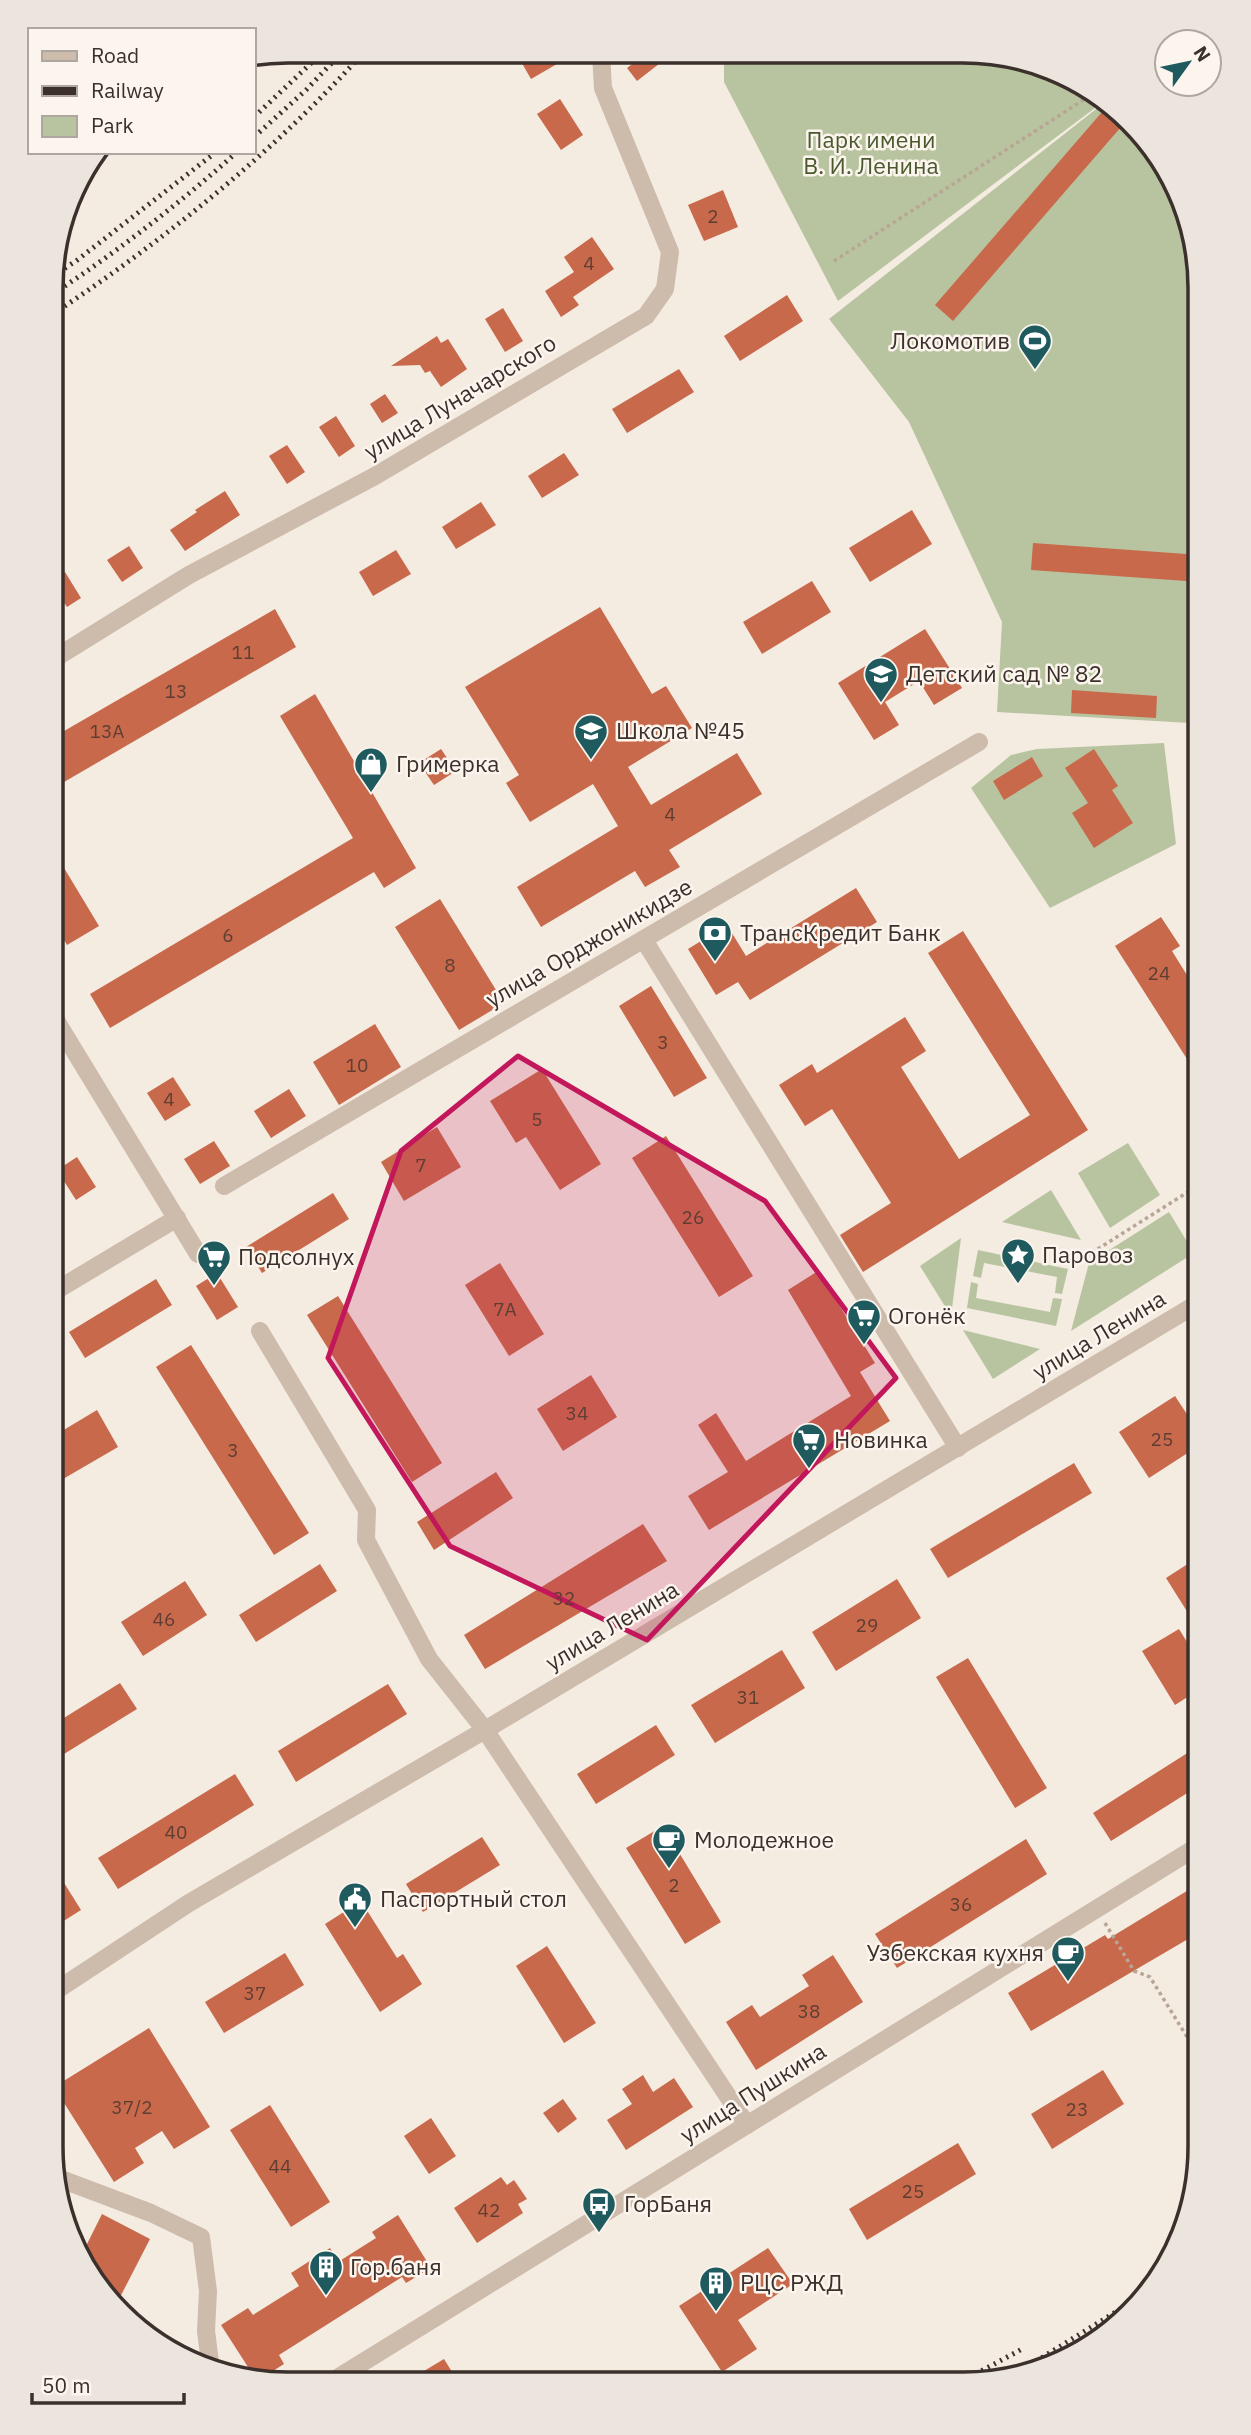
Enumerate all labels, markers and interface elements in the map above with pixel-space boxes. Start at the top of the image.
legend [28,28,256,154]
north arrow [1153,28,1223,98]
text: Road [91,41,139,69]
text: N [1188,41,1216,66]
text: Railway [91,76,164,104]
text: Park [91,111,134,139]
park label: Парк имени В. И. Ленина [803,124,939,180]
house number: 2 [707,204,719,228]
house number: 4 [583,251,595,275]
sports icon: Локомотив [1016,322,1054,371]
place label: Локомотив [890,325,1010,355]
street label: улица Луначарского [358,327,561,465]
house number: 11 [232,640,254,664]
school or university icon: Детский сад № 82 [862,655,900,704]
place label: Детский сад № 82 [906,658,1102,688]
house number: 13 [165,679,187,703]
school or university icon: Школа №45 [572,712,610,761]
place label: Школа №45 [616,715,745,745]
house number: 13А [90,719,124,743]
shop icon: Гримерка [352,745,390,794]
place label: Гримерка [396,748,500,778]
house number: 4 [664,802,676,826]
street label: улица Орджоникидзе [480,871,697,1014]
bank icon: ТрансКредит Банк [696,914,734,963]
place label: ТрансКредит Банк [740,917,941,947]
house number: 6 [222,923,234,947]
house number: 8 [444,953,456,977]
house number: 24 [1148,961,1170,985]
house number: 3 [657,1030,669,1054]
house number: 10 [346,1053,368,1077]
house number: 4 [163,1087,175,1111]
house number: 5 [531,1107,543,1131]
house number: 7 [415,1153,427,1177]
house number: 26 [682,1205,704,1229]
place icon: Паровоз [999,1236,1037,1285]
supermarket icon: Подсолнух [195,1238,233,1287]
place label: Паровоз [1042,1239,1134,1269]
place label: Подсолнух [238,1241,355,1271]
street label: улица Ленина [1026,1283,1171,1386]
house number: 7А [493,1297,517,1321]
supermarket icon: Огонёк [845,1297,883,1346]
place label: Огонёк [888,1300,966,1330]
house number: 34 [566,1401,588,1425]
supermarket icon: Новинка [790,1421,828,1470]
place label: Новинка [834,1424,928,1454]
house number: 25 [1151,1427,1173,1451]
house number: 3 [227,1438,239,1462]
street label: улица Ленина [539,1574,684,1677]
house number: 32 [553,1586,575,1610]
house number: 46 [153,1607,175,1631]
house number: 29 [856,1613,878,1637]
house number: 31 [737,1685,759,1709]
house number: 40 [165,1820,187,1844]
cafe icon: Молодежное [650,1821,688,1870]
place label: Молодежное [694,1824,834,1854]
house number: 2 [668,1873,680,1897]
public building icon: Паспортный стол [336,1880,374,1929]
place label: Паспортный стол [380,1883,567,1913]
house number: 36 [950,1892,972,1916]
cafe icon: Узбекская кухня [1049,1934,1087,1983]
place label: Узбекская кухня [867,1937,1044,1967]
house number: 37 [244,1981,266,2005]
house number: 38 [798,1999,820,2023]
street label: улица Пушкина [674,2035,831,2149]
house number: 37/2 [111,2095,153,2119]
house number: 23 [1066,2097,1088,2121]
house number: 44 [269,2154,291,2178]
house number: 25 [902,2179,924,2203]
bus stop icon: ГорБаня [580,2185,618,2234]
place label: ГорБаня [624,2188,712,2218]
house number: 42 [478,2198,500,2222]
building icon: Гор.баня [307,2248,345,2297]
place label: Гор.баня [350,2251,442,2281]
building icon: РЦС РЖД [697,2264,735,2313]
place label: РЦС РЖД [740,2267,843,2297]
scale bar [32,2362,184,2406]
text: 50 m [42,2371,91,2399]

